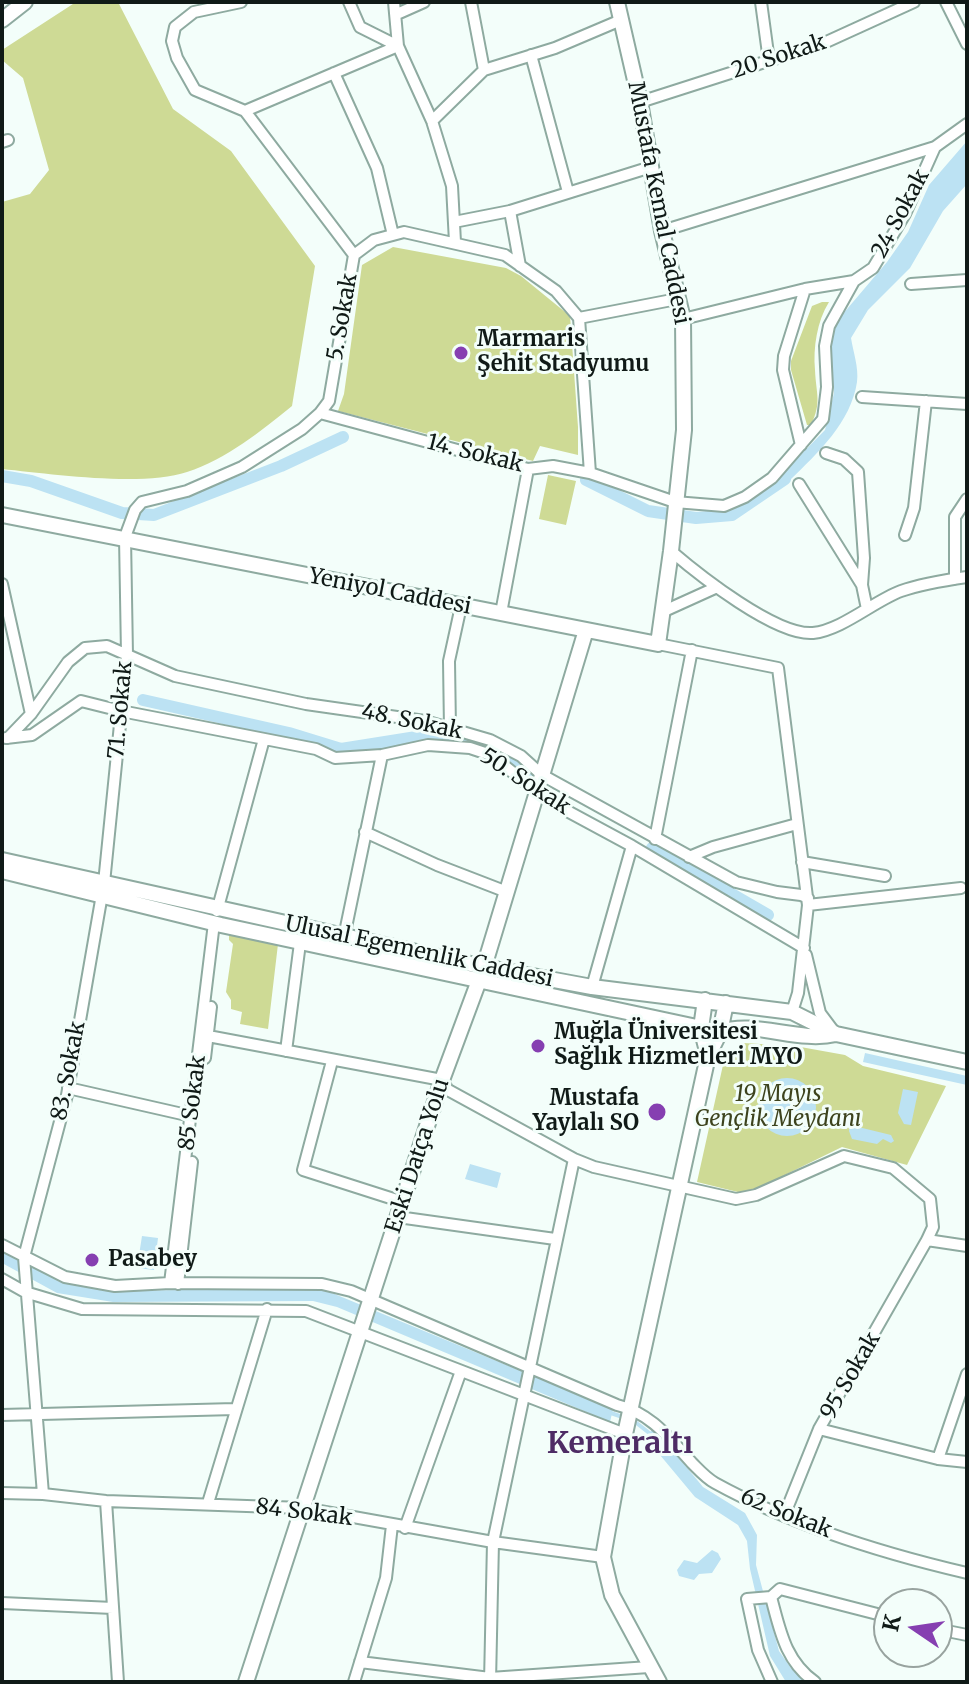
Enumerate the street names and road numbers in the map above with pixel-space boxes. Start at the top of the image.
street label: 20 Sokak [729,29,829,85]
street label: Mustafa Kemal Caddesi [621,79,695,327]
street label: 24 Sokak [867,165,935,263]
street label: 5. Sokak [322,271,364,363]
street label: 14. Sokak [424,429,526,479]
street label: Yeniyol Caddesi [307,563,473,621]
street label: 71. Sokak [104,660,138,760]
street label: 48. Sokak [359,698,465,746]
street label: 50. Sokak [475,743,575,821]
street label: Ulusal Egemenlik Caddesi [282,911,556,993]
street label: 83. Sokak [46,1019,92,1123]
street label: 85 Sokak [174,1054,212,1152]
street label: Eski Datça Yolu [381,1075,455,1237]
street label: 95 Sokak [815,1328,887,1424]
street label: 62 Sokak [736,1484,836,1544]
street label: 84 Sokak [254,1494,354,1532]

